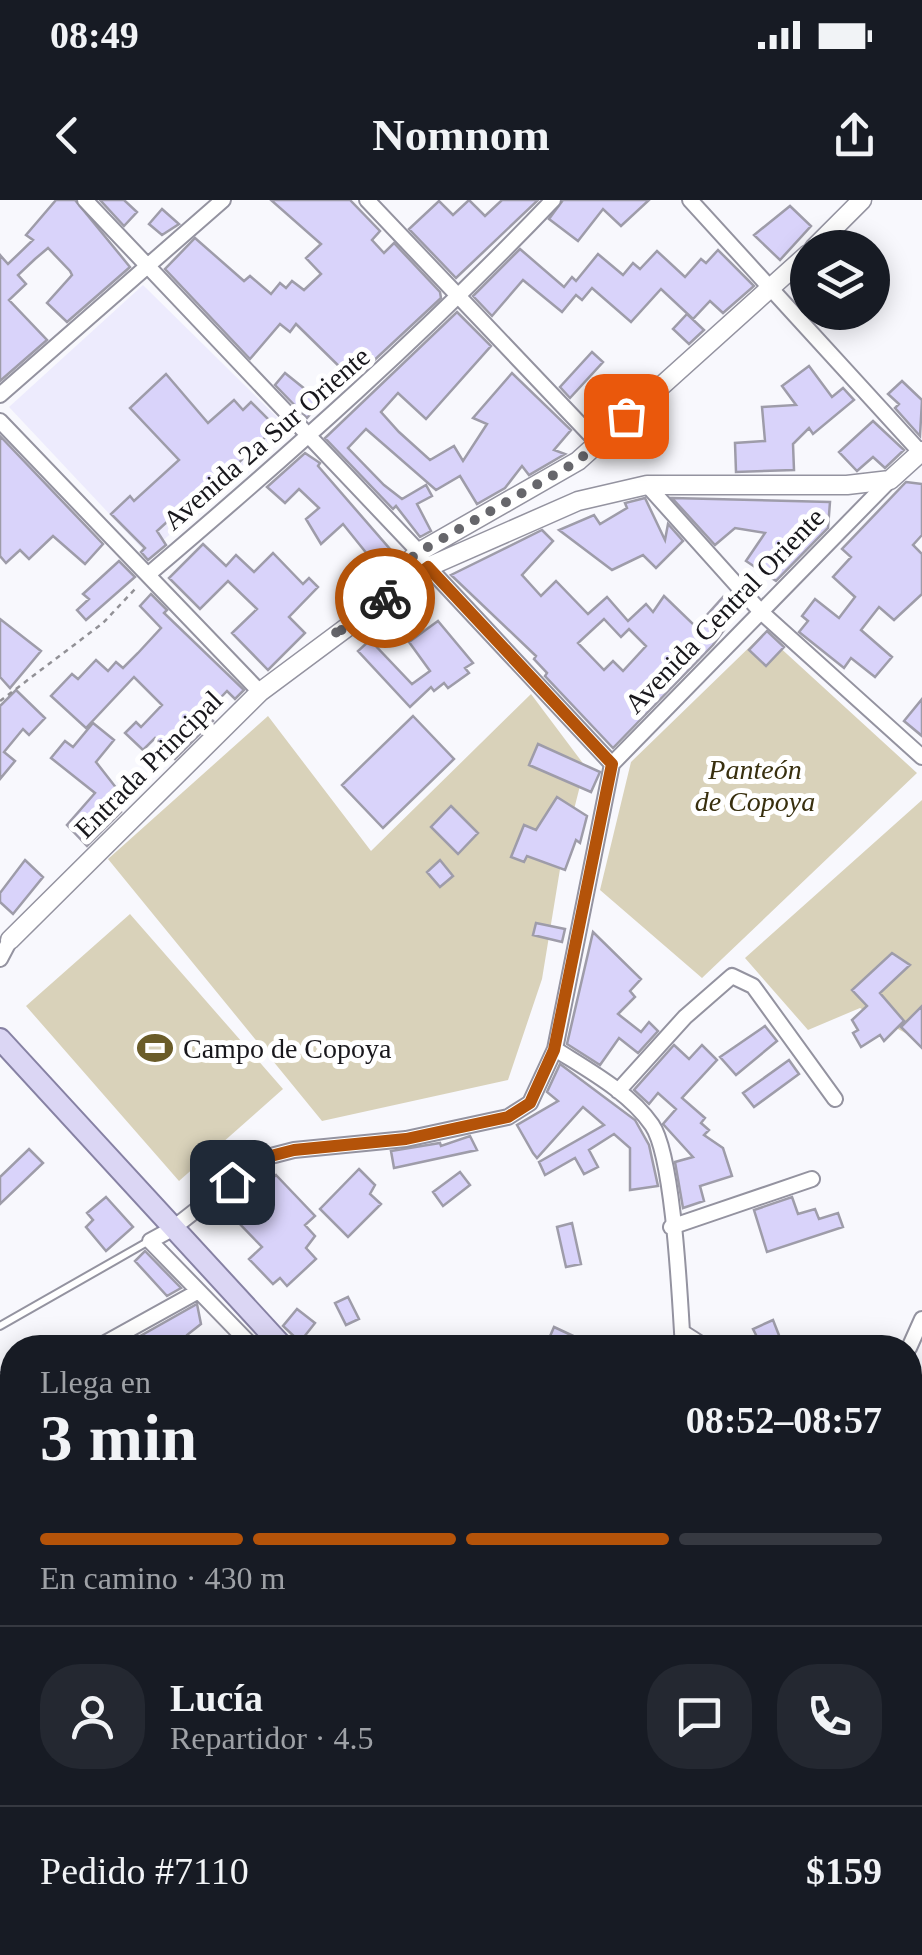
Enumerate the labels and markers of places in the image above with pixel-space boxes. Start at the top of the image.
pin [584,374,669,459]
sports icon: Campo de Copoya [136,1029,174,1067]
place label: Campo de Copoya [183,1033,392,1064]
pin [190,1140,275,1225]

